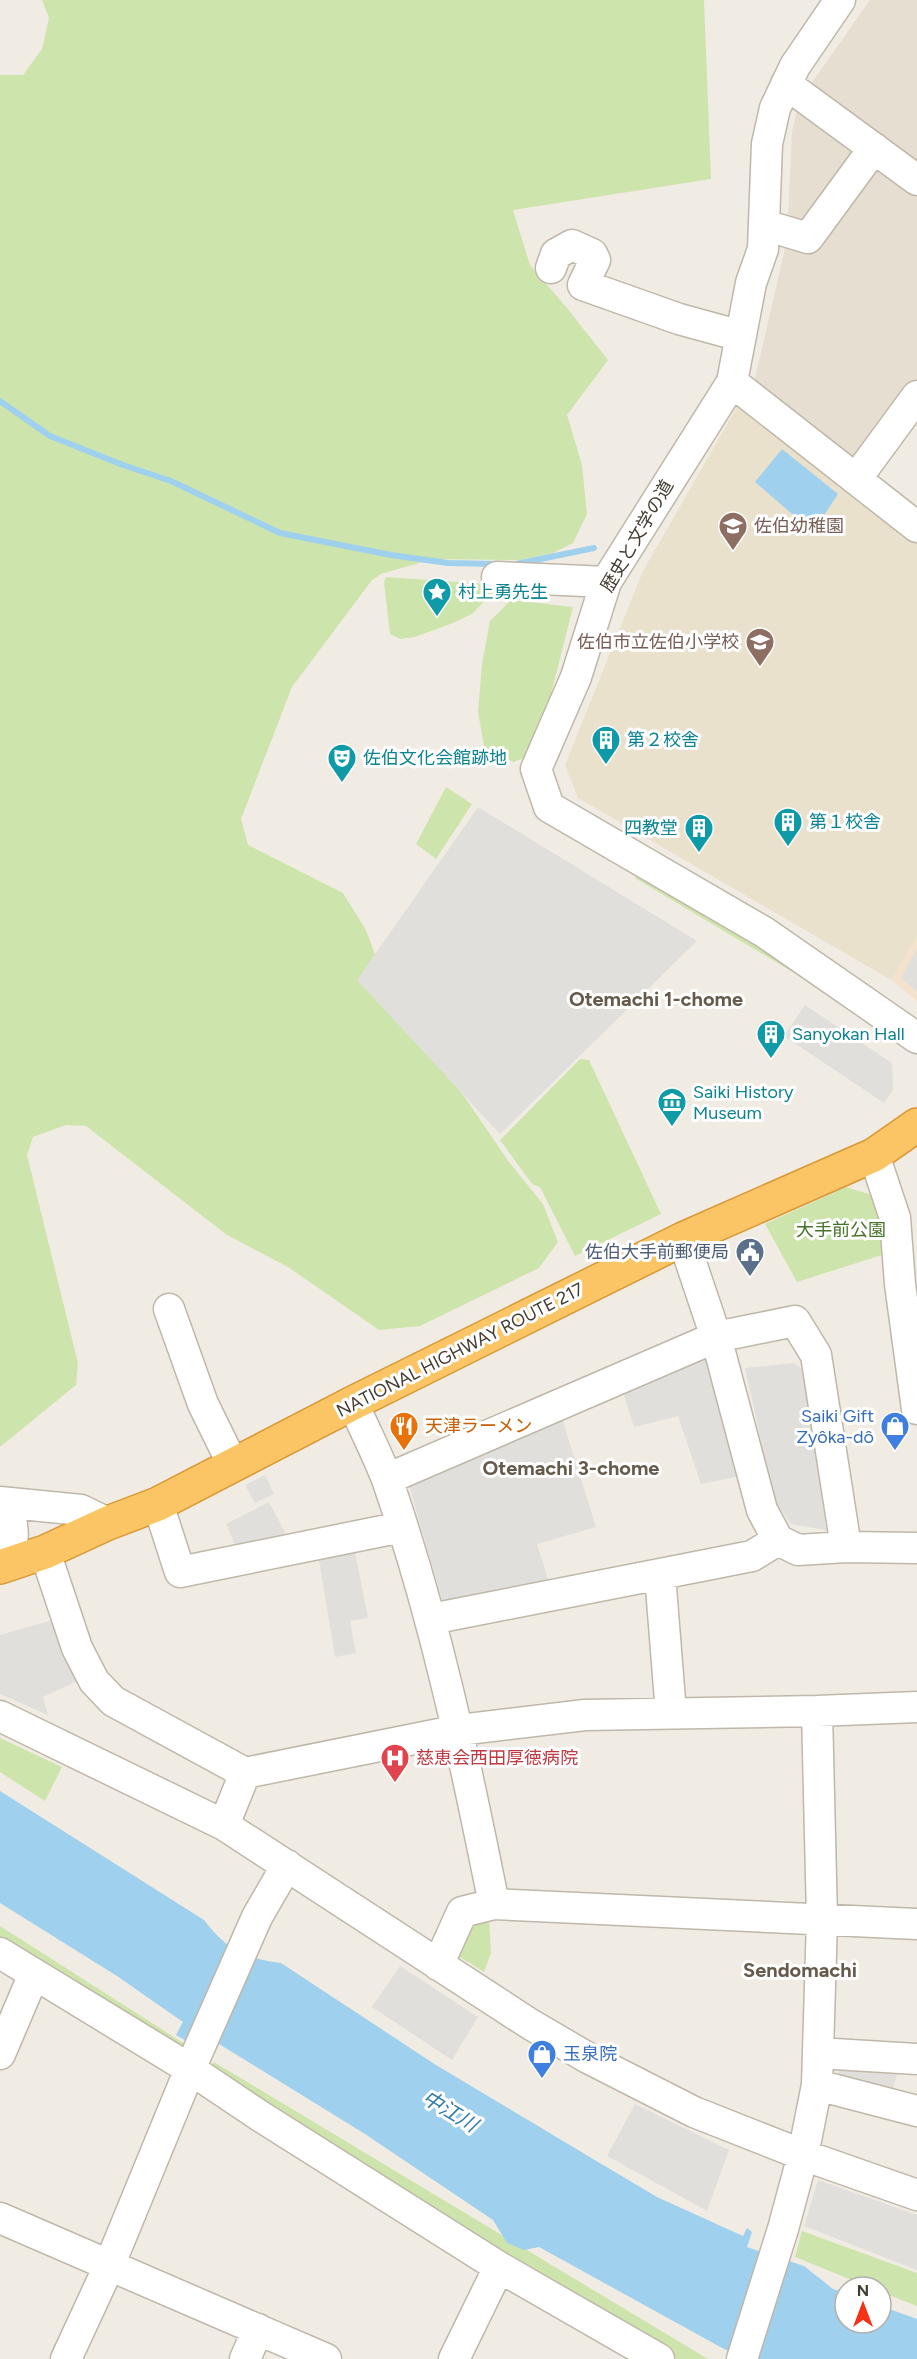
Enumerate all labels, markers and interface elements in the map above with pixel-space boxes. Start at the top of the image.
street label: 歴史と文学の道 [596,476,678,596]
school or university icon: 佐伯幼稚園 [717,510,749,552]
place label: 佐伯幼稚園 [754,515,844,537]
place icon: 村上勇先生 [421,576,453,618]
place label: 村上勇先生 [458,581,548,603]
school or university icon: 佐伯市立佐伯小学校 [744,626,776,668]
place label: 佐伯市立佐伯小学校 [577,631,739,653]
building icon: 第２校舎 [590,724,622,766]
place label: 第２校舎 [627,729,699,751]
theatre icon: 佐伯文化会館跡地 [326,742,358,784]
place label: 佐伯文化会館跡地 [363,747,507,769]
building icon: 第１校舎 [772,806,804,848]
place label: 第１校舎 [809,811,881,833]
building icon: 四教堂 [683,812,715,854]
place label: 四教堂 [624,817,678,839]
district label: Otemachi 1-chome [569,987,743,1011]
building icon: Sanyokan Hall [755,1018,787,1060]
place label: Sanyokan Hall [792,1023,905,1045]
place label: Saiki History Museum [693,1081,794,1124]
museum icon: Saiki History Museum [656,1086,688,1128]
park label: 大手前公園 [796,1219,886,1241]
public building icon: 佐伯大手前郵便局 [734,1236,766,1278]
place label: 佐伯大手前郵便局 [585,1241,729,1263]
street label: NATIONAL HIGHWAY ROUTE 217 [333,1278,587,1422]
place label: Saiki Gift Zyôka-dô [797,1405,874,1448]
restaurant icon: 天津ラーメン [388,1410,420,1452]
shop icon: Saiki Gift Zyôka-dô [879,1410,911,1452]
place label: 天津ラーメン [425,1415,532,1437]
district label: Otemachi 3-chome [483,1456,659,1480]
hospital icon: 慈恵会西田厚徳病院 [379,1742,411,1784]
place label: 慈恵会西田厚徳病院 [416,1747,578,1769]
district label: Sendomachi [743,1958,857,1982]
shop icon: 玉泉院 [526,2038,558,2080]
place label: 玉泉院 [563,2043,617,2065]
water label: 中江川 [418,2085,484,2138]
north arrow [833,2275,893,2335]
text: N [857,2281,869,2300]

